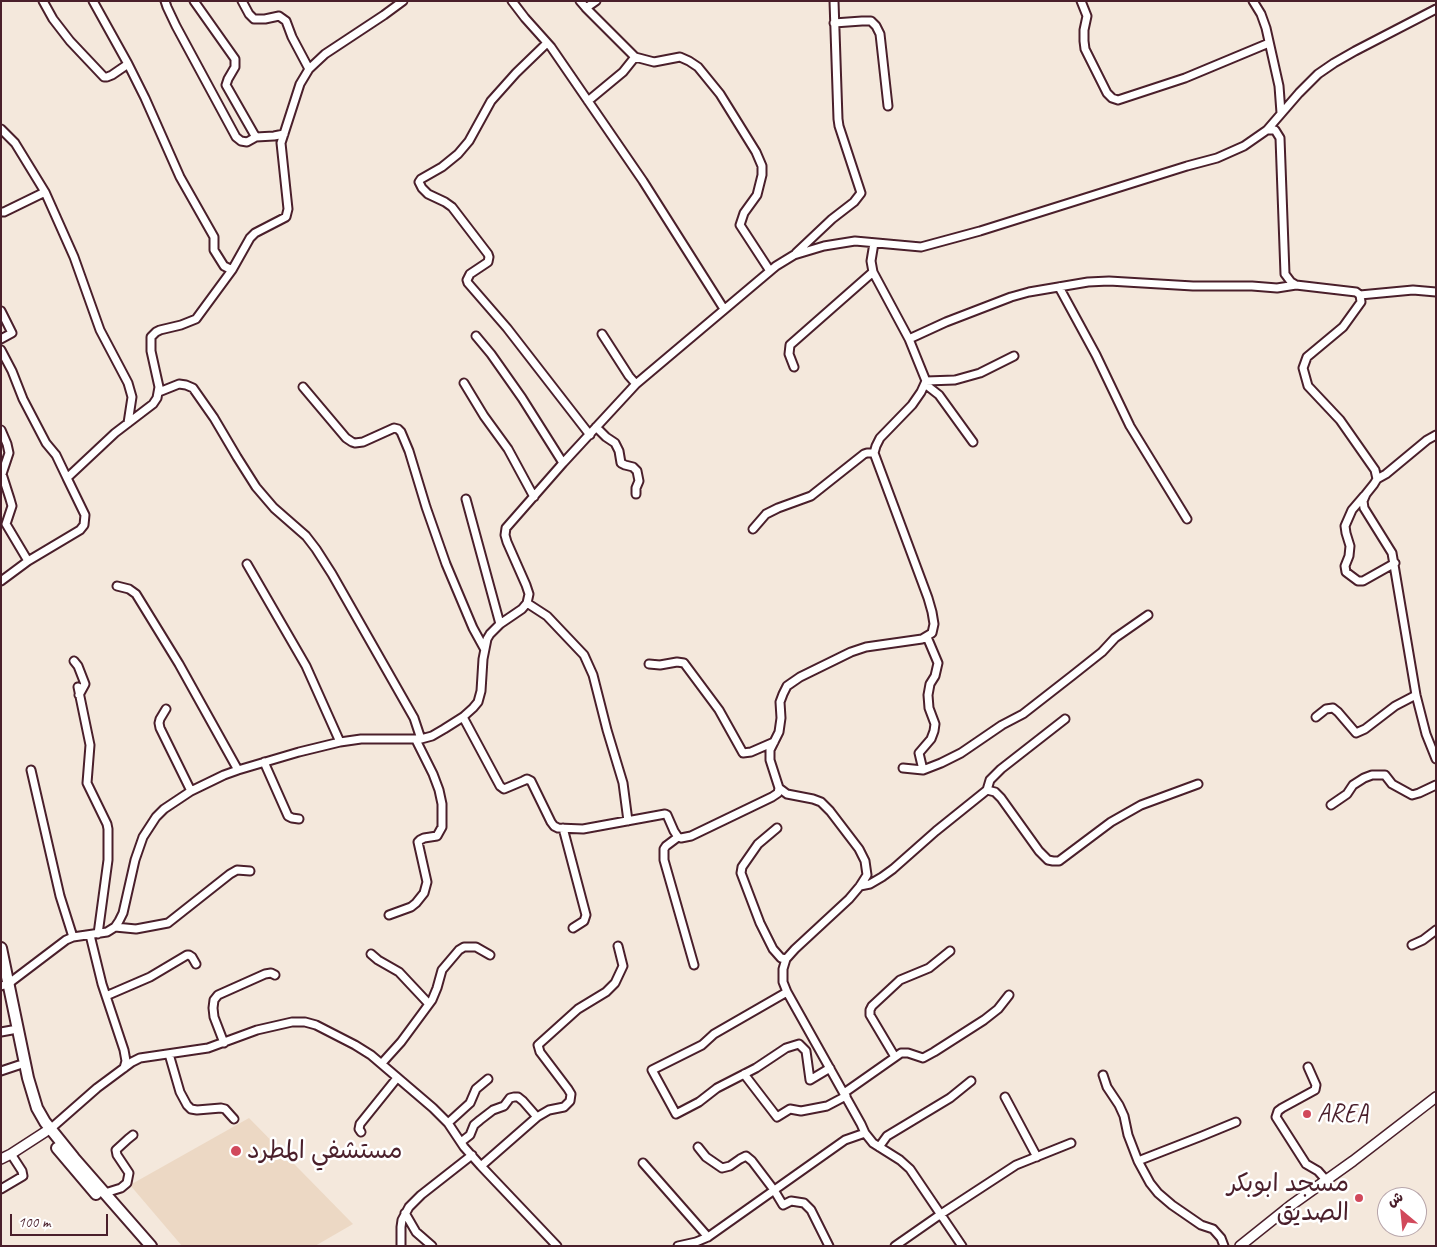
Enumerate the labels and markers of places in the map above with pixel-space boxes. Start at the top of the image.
place label: AREA [1317,1099,1368,1129]
marker: AREA [1301,1108,1313,1120]
place label: مستشفي المطرد [247,1136,402,1166]
marker: مستشفي المطرد [229,1144,243,1158]
place label: مسجد ابوبكر الصديق [1227,1169,1349,1228]
marker: مسجد ابوبكر الصديق [1353,1192,1365,1204]

